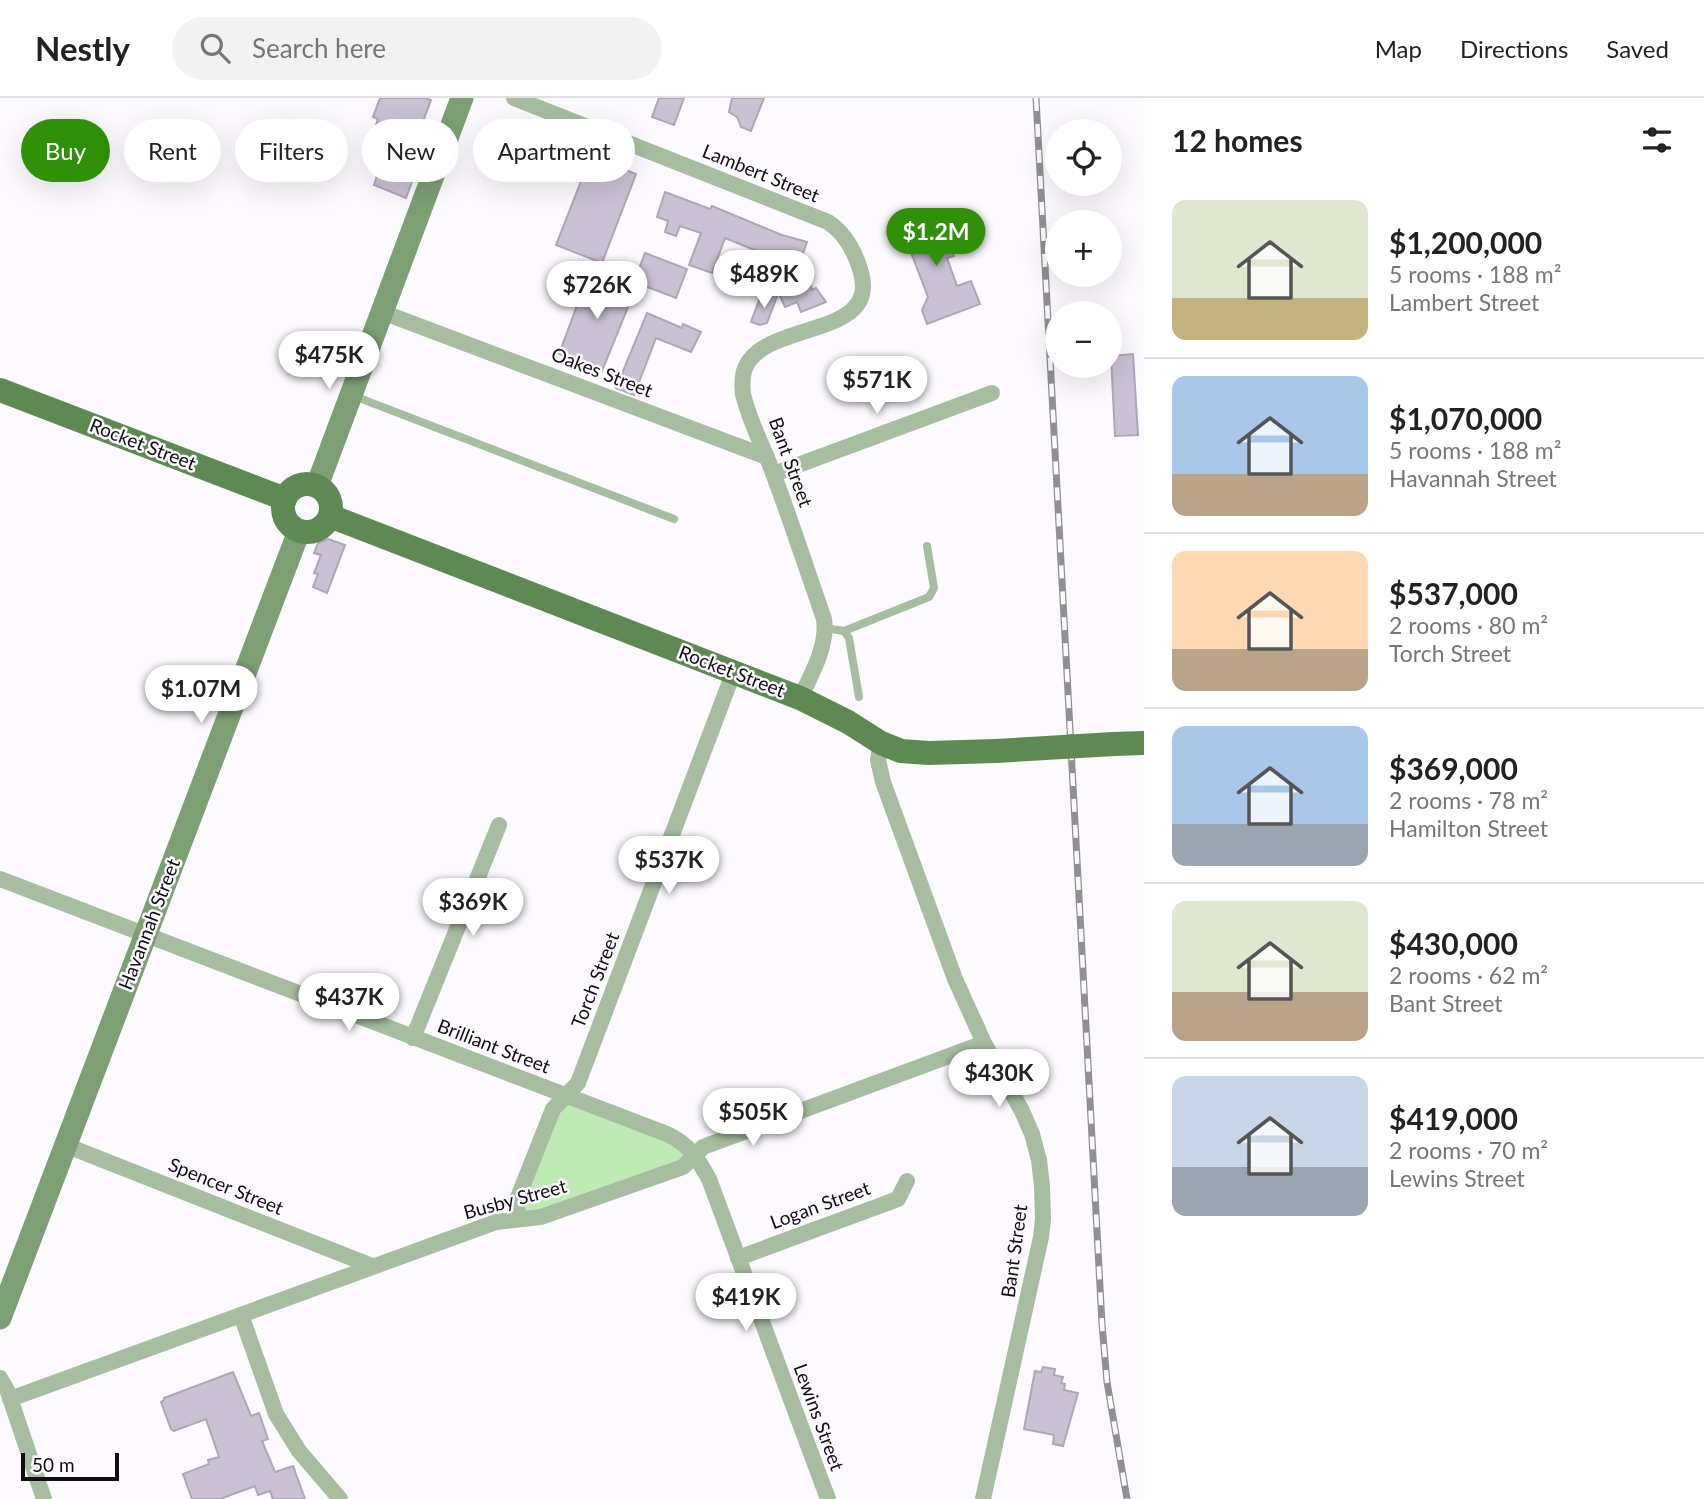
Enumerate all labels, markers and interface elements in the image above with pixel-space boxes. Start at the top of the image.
search box [172,17,662,80]
text: Nestly [35,28,130,68]
icon: search [196,29,234,67]
text: Search here [252,32,386,64]
text: Map [1375,34,1422,63]
text: Directions [1460,34,1568,63]
text: Saved [1606,34,1669,63]
chip: Buy [21,119,110,182]
chip: Rent [124,119,221,182]
chip: Filters [235,119,348,182]
chip: New [362,119,459,182]
chip: Apartment [473,119,635,182]
map controls [1045,119,1122,378]
button: locate [1045,119,1122,196]
icon: filters [1638,121,1676,159]
text: 12 homes [1172,122,1303,158]
street label: Lambert Street [699,139,823,207]
pin: $1.2M [887,208,985,268]
button: + [1045,210,1122,287]
text: $1.2M [902,217,970,245]
text: $1,200,000 [1389,224,1542,260]
icon: home [1228,228,1312,312]
pin: $489K [715,250,813,310]
text: $489K [729,259,799,287]
text: 5 rooms · 188 m² [1389,260,1561,288]
pin: $726K [548,262,646,321]
text: $726K [562,270,632,298]
text: Lambert Street [1389,288,1539,316]
button: − [1045,301,1122,378]
pin: $475K [280,331,378,391]
text: $475K [294,340,364,368]
street label: Oakes Street [548,342,656,401]
pin: $571K [828,356,926,416]
text: $571K [842,365,912,393]
text: $1,070,000 [1389,400,1542,436]
icon: home [1228,404,1312,488]
street label: Rocket Street [87,413,200,474]
street label: Bant Street [765,414,818,510]
text: 5 rooms · 188 m² [1389,436,1561,464]
text: Havannah Street [1389,464,1557,492]
text: $537,000 [1389,575,1518,611]
icon: home [1228,579,1312,663]
text: 2 rooms · 80 m² [1389,611,1548,639]
text: Torch Street [1389,639,1511,667]
street label: Rocket Street [676,640,789,701]
pin: $1.07M [144,666,258,725]
text: $1.07M [161,674,241,702]
text: $369,000 [1389,750,1518,786]
icon: home [1228,754,1312,838]
text: 2 rooms · 78 m² [1389,786,1548,814]
text: Hamilton Street [1389,814,1548,842]
pin: $537K [620,836,718,896]
text: $537K [634,845,704,873]
street label: Havannah Street [113,855,184,993]
pin: $369K [424,878,522,938]
text: $369K [438,887,508,915]
text: $430,000 [1389,925,1518,961]
street label: Torch Street [566,928,623,1031]
icon: home [1228,929,1312,1013]
text: 2 rooms · 62 m² [1389,961,1548,989]
pin: $437K [300,974,398,1033]
text: $437K [314,982,384,1010]
text: Bant Street [1389,989,1502,1017]
street label: Brilliant Street [435,1014,554,1078]
pin: $430K [950,1049,1048,1109]
text: $430K [964,1058,1034,1086]
pin: $505K [704,1088,802,1148]
text: $505K [718,1097,788,1125]
text: $419,000 [1389,1100,1518,1136]
icon: home [1228,1104,1312,1188]
text: 2 rooms · 70 m² [1389,1136,1548,1164]
street label: Spencer Street [165,1152,287,1219]
text: Lewins Street [1389,1164,1525,1192]
street label: Busby Street [461,1174,569,1223]
street label: Logan Street [767,1176,873,1233]
street label: Bant Street [996,1203,1031,1299]
pin: $419K [697,1274,795,1333]
text: $419K [711,1282,781,1310]
street label: Lewins Street [789,1360,850,1474]
scale bar [21,1450,119,1482]
text: 50 m [32,1453,75,1476]

